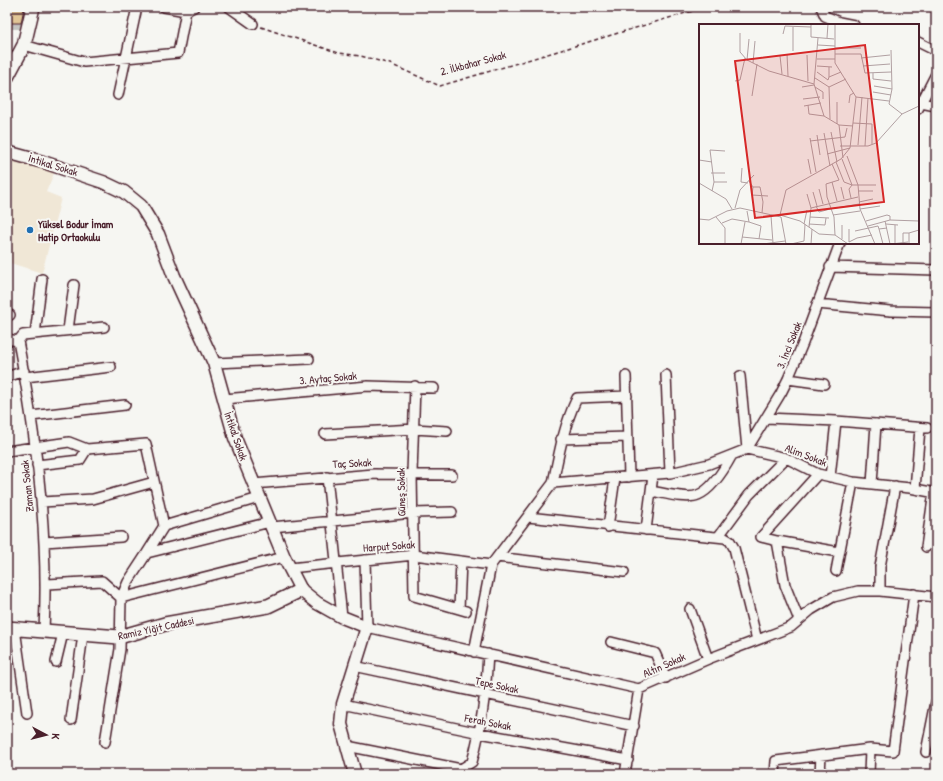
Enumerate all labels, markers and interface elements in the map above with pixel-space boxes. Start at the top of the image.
inset map [699,24,919,244]
street label: 2. İlkbahar Sokak [439,47,508,79]
street label: İntikal Sokak [27,151,80,179]
place label: Yüksel Bodur İmam Hatip Ortaokulu [37,217,114,245]
marker: Yüksel Bodur İmam Hatip Ortaokulu [25,225,35,235]
street label: 3. İnci Sokak [773,319,805,371]
street label: 3. Aytaç Sokak [299,368,358,387]
street label: İntikal Sokak [221,410,251,463]
street label: Alim Sokak [783,441,829,470]
street label: Taç Sokak [332,455,372,471]
street label: Zaman Sokak [17,459,37,513]
street label: Güneş Sokak [394,467,408,516]
street label: Harput Sokak [363,537,416,555]
street label: Ramiz Yiğit Caddesi [117,613,195,643]
street label: Altın Sokak [641,649,688,681]
street label: Tepe Sokak [474,674,520,697]
street label: Ferah Sokak [463,710,513,733]
north arrow [26,715,66,755]
text: K [49,733,63,740]

